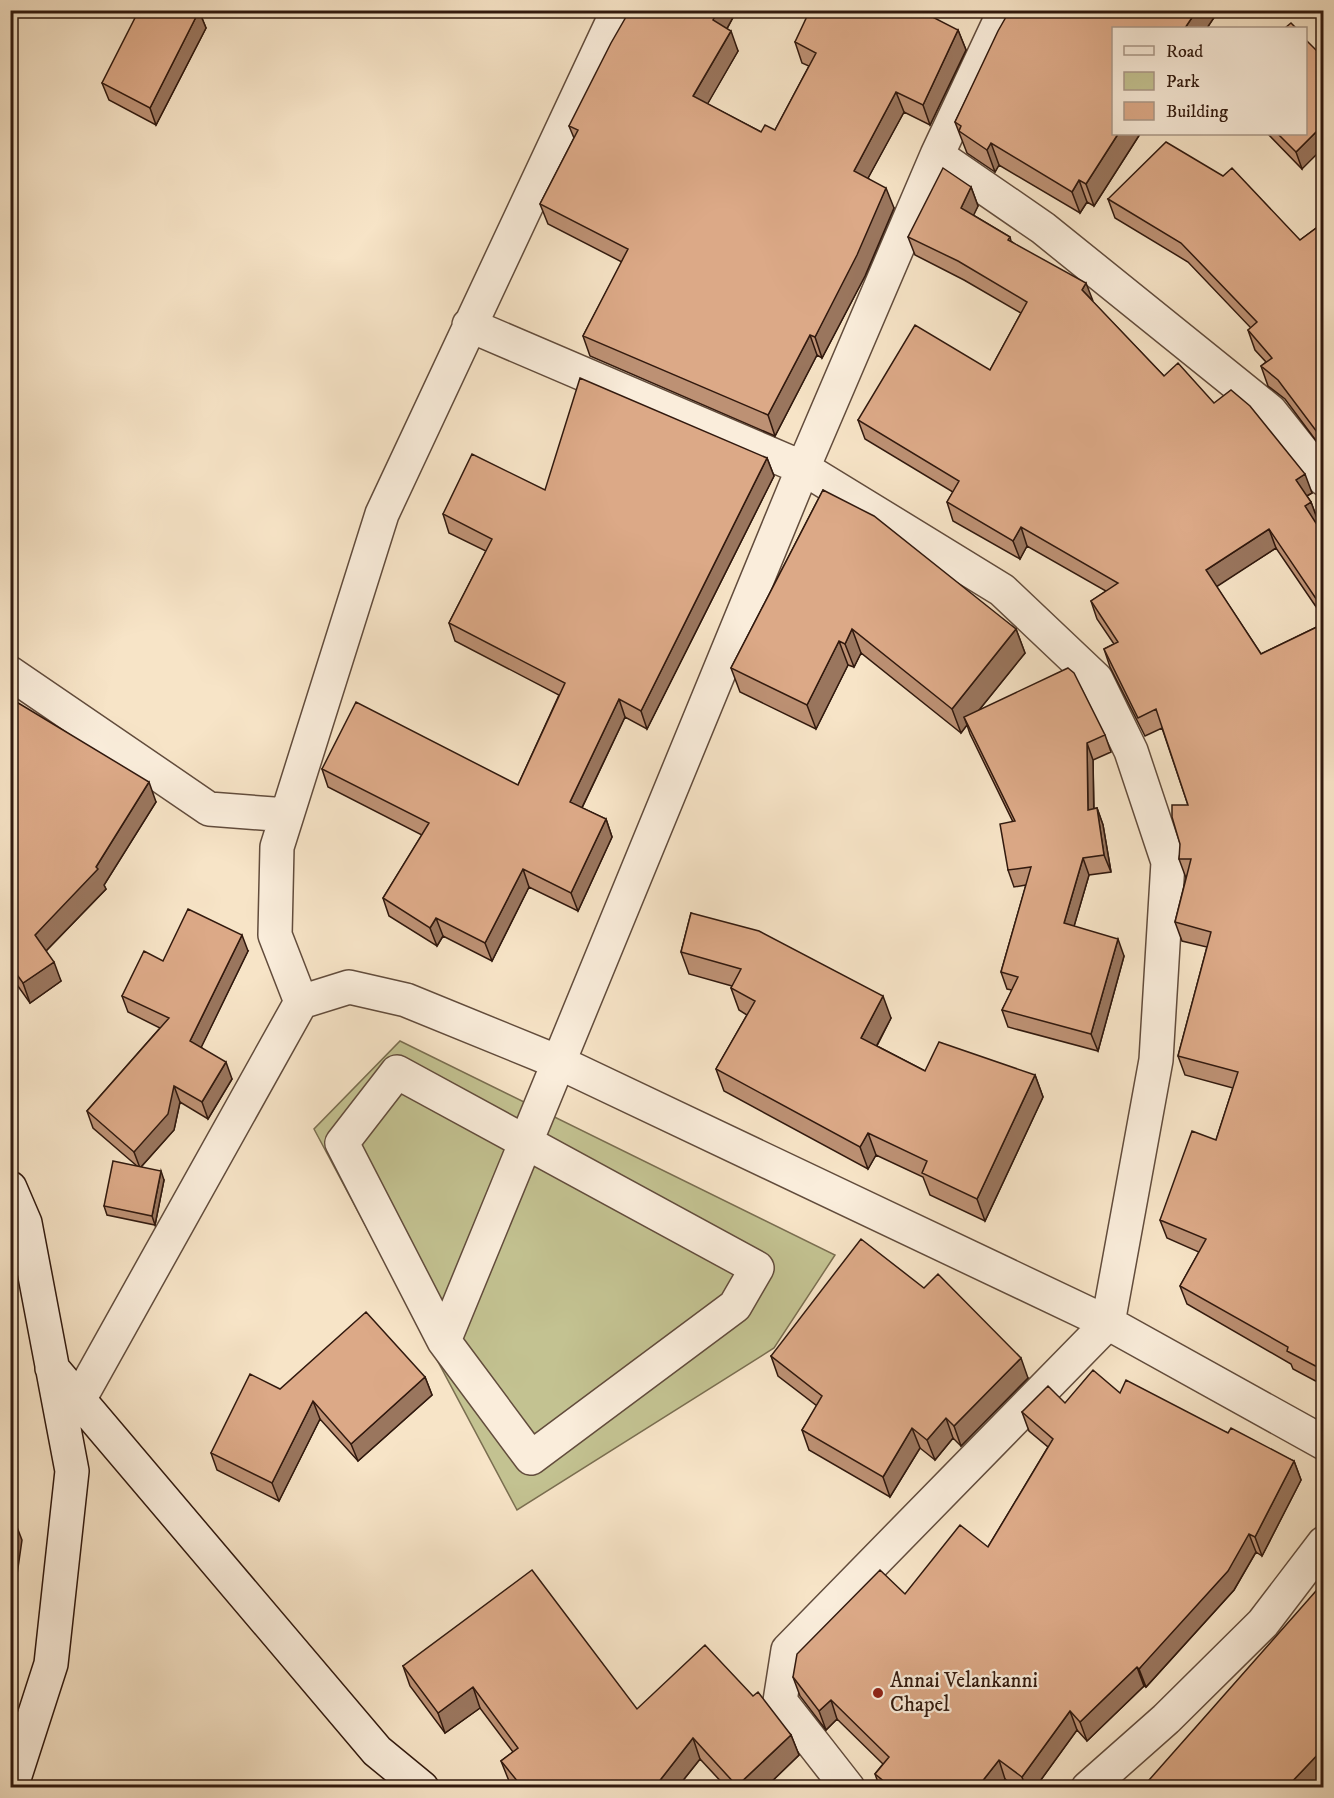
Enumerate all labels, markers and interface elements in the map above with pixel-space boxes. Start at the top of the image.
legend [1112,27,1307,135]
text: Road [1166,41,1203,63]
text: Park [1166,71,1200,93]
text: Building [1166,101,1228,123]
place label: Annai Velankanni Chapel [890,1668,1038,1718]
marker: Annai Velankanni Chapel [871,1686,885,1700]

